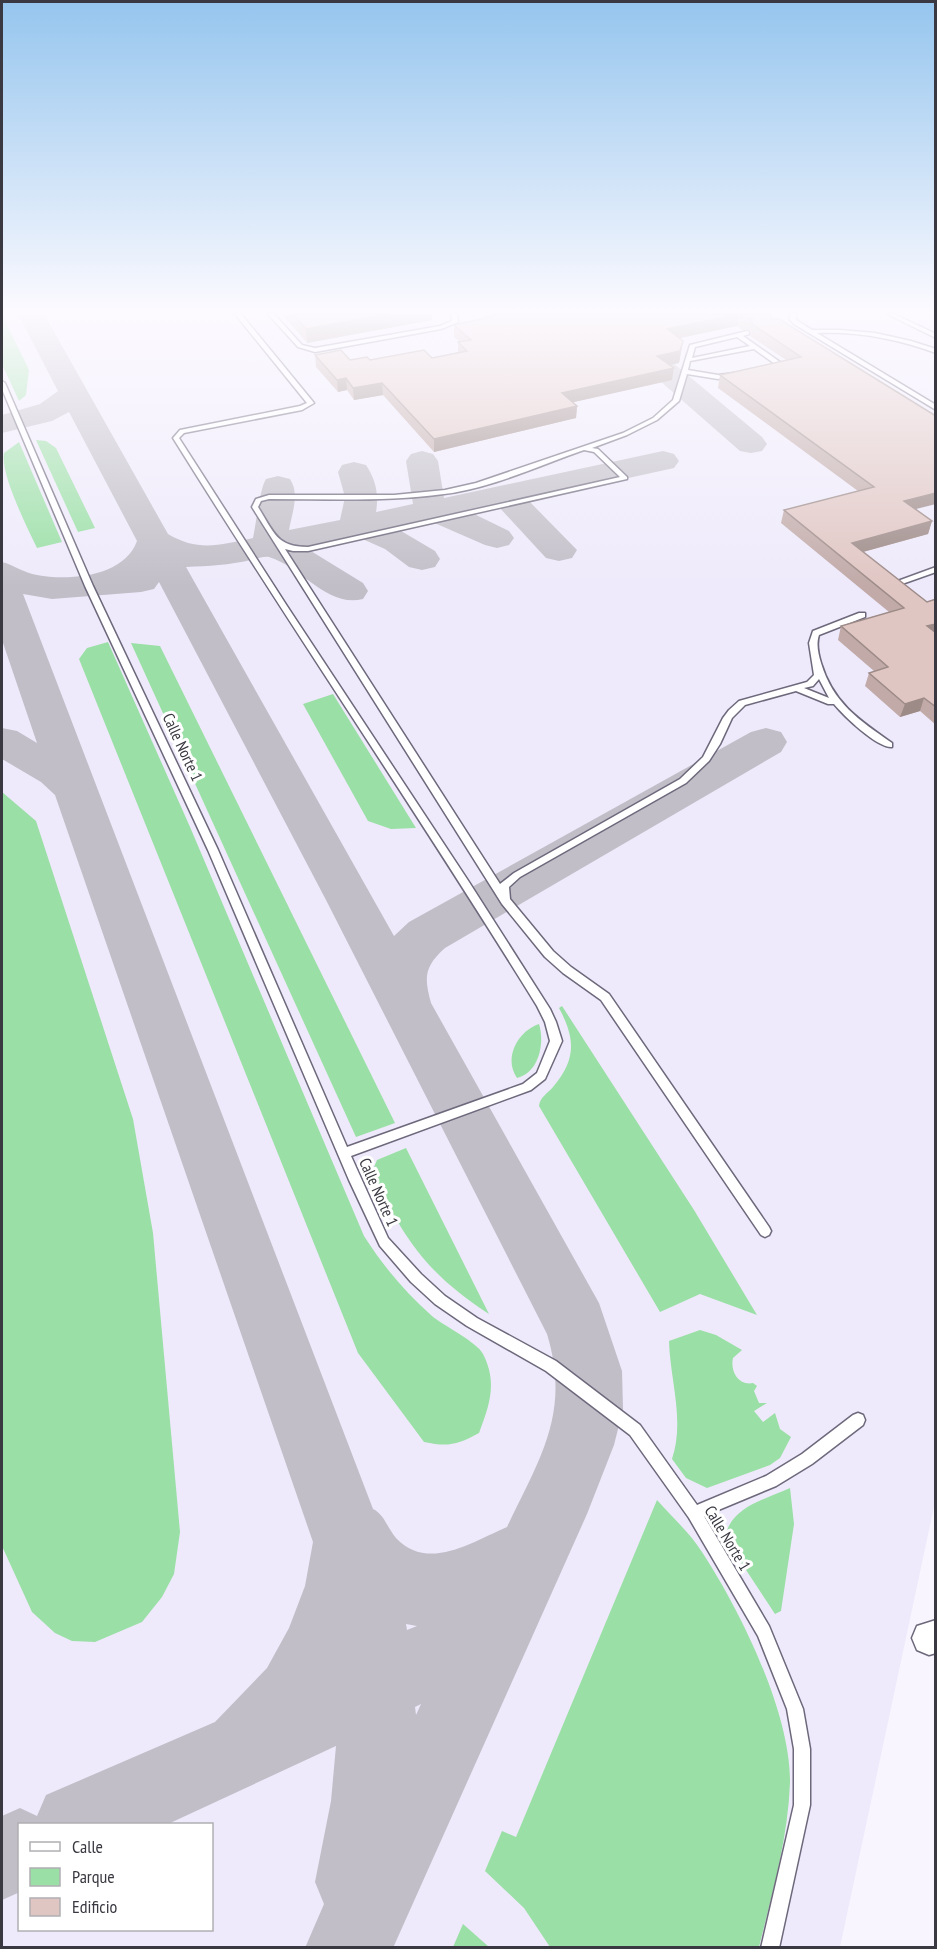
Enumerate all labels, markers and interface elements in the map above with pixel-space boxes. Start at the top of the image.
street label: Calle Norte 1 [159,710,207,784]
street label: Calle Norte 1 [355,1155,403,1229]
street label: Calle Norte 1 [701,1502,755,1574]
legend [18,1823,213,1931]
text: Calle [72,1835,103,1858]
text: Parque [72,1865,115,1888]
text: Edificio [72,1895,118,1918]

